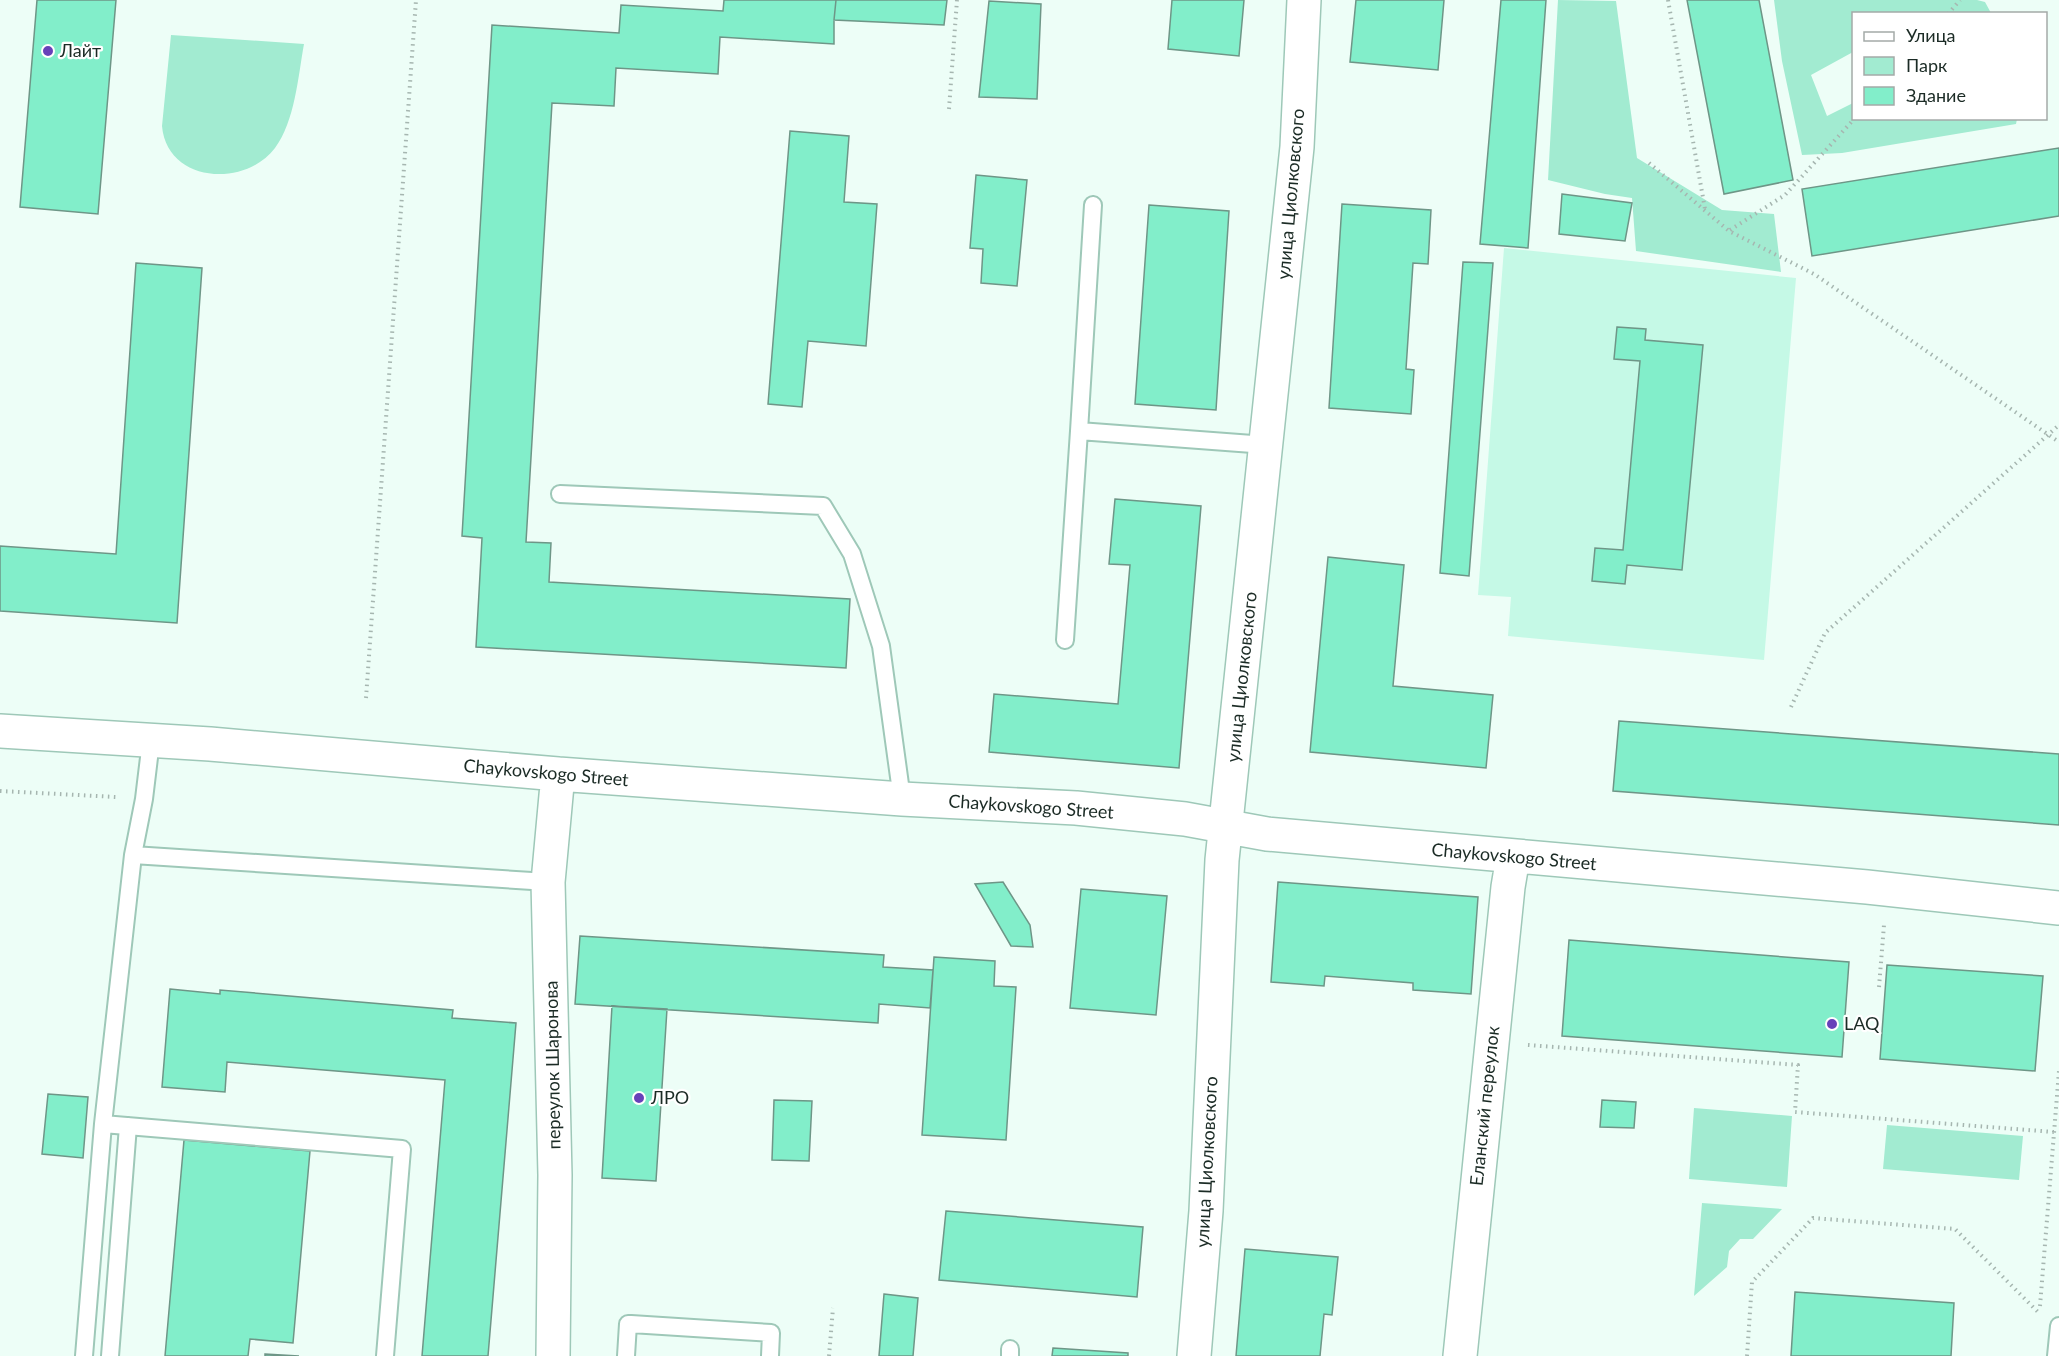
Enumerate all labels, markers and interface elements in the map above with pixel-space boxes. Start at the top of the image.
legend [1852,12,2047,120]
text: Улица [1906,24,1956,46]
place label: Лайт [59,39,101,61]
marker: Лайт [41,44,55,58]
text: Парк [1906,54,1948,76]
text: Здание [1906,84,1966,106]
street label: улица Циолковского [1272,108,1308,280]
street label: улица Циолковского [1221,590,1261,763]
street label: Chaykovskogo Street [463,754,630,790]
street label: Chaykovskogo Street [948,789,1115,823]
street label: Chaykovskogo Street [1431,838,1598,874]
street label: переулок Шаронова [540,981,564,1150]
place label: LAQ [1844,1012,1880,1034]
marker: LAQ [1825,1017,1839,1031]
street label: Еланский переулок [1465,1024,1503,1187]
street label: улица Циолковского [1191,1076,1221,1248]
place label: ЛРО [650,1086,689,1108]
marker: ЛРО [632,1091,646,1105]

